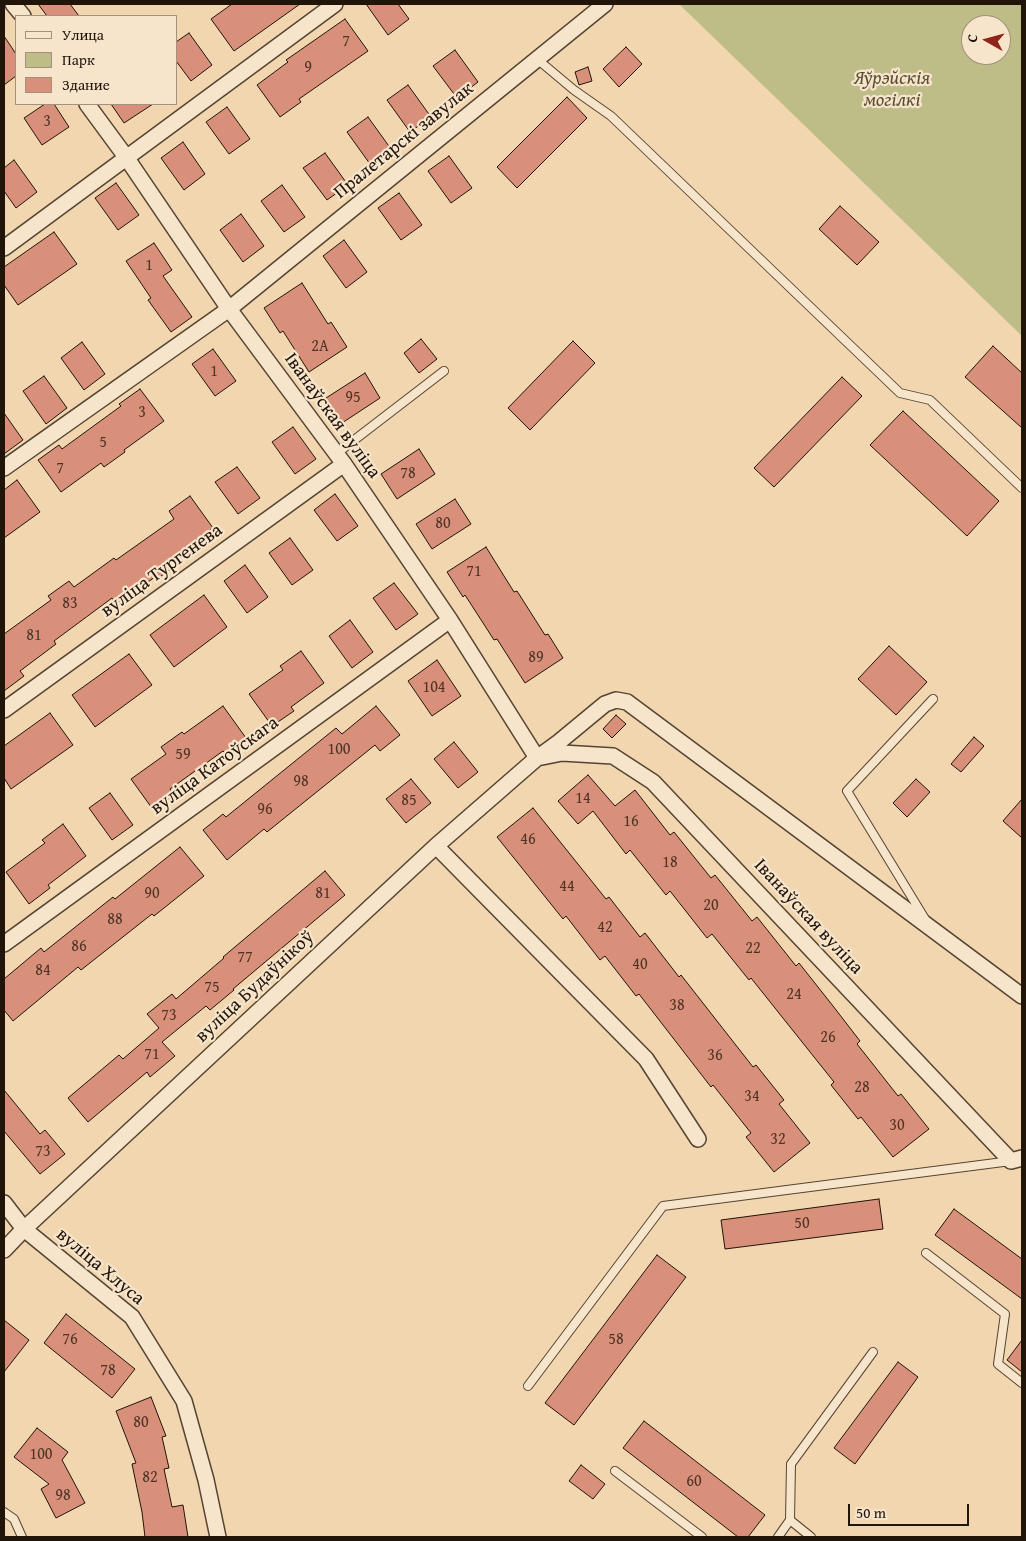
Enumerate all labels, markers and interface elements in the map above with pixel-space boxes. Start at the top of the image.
legend [15,15,178,105]
north arrow [961,15,1011,65]
text: Улица [62,24,104,45]
house number: 7 [342,32,350,52]
text: С [962,33,983,43]
text: Парк [62,49,95,70]
house number: 9 [304,58,312,78]
park label: Яўрэйскія могілкі [854,68,930,112]
text: Здание [62,74,110,95]
street label: Пралетарскі завулак [330,78,478,204]
house number: 3 [43,112,51,132]
house number: 1 [145,256,153,276]
house number: 2А [311,337,329,357]
street label: Іванаўская вуліца [279,349,385,483]
house number: 1 [210,362,218,382]
house number: 95 [345,388,361,408]
house number: 3 [138,403,146,423]
house number: 5 [99,433,107,453]
house number: 7 [56,459,64,479]
house number: 78 [400,464,416,484]
house number: 80 [435,514,451,534]
street label: вуліца Тургенева [97,519,227,623]
house number: 71 [466,562,482,582]
house number: 83 [62,594,78,614]
house number: 81 [26,626,42,646]
house number: 89 [528,648,544,668]
house number: 104 [422,678,446,698]
street label: вуліца Катоўскага [147,712,283,820]
house number: 100 [327,740,351,760]
house number: 59 [175,745,191,765]
house number: 98 [293,772,309,792]
house number: 14 [575,789,591,809]
house number: 85 [401,791,417,811]
house number: 96 [257,800,273,820]
house number: 16 [623,812,639,832]
house number: 46 [520,830,536,850]
house number: 18 [662,853,678,873]
street label: Іванаўская вуліца [749,854,867,980]
house number: 44 [559,877,575,897]
house number: 90 [144,884,160,904]
house number: 81 [315,884,331,904]
house number: 20 [703,896,719,916]
house number: 88 [107,910,123,930]
house number: 42 [597,918,613,938]
street label: вуліца Будаўнікоў [191,926,319,1048]
house number: 86 [71,937,87,957]
house number: 22 [745,939,761,959]
house number: 77 [237,948,253,968]
house number: 40 [632,955,648,975]
house number: 84 [35,961,51,981]
house number: 75 [204,978,220,998]
house number: 24 [786,985,802,1005]
house number: 38 [669,996,685,1016]
house number: 73 [161,1006,177,1026]
house number: 26 [820,1028,836,1048]
house number: 71 [144,1045,160,1065]
house number: 36 [707,1046,723,1066]
house number: 28 [854,1078,870,1098]
house number: 34 [744,1087,760,1107]
house number: 30 [889,1116,905,1136]
house number: 32 [770,1130,786,1150]
house number: 73 [35,1142,51,1162]
house number: 50 [794,1214,810,1234]
street label: вуліца Хлуса [51,1224,149,1310]
house number: 76 [62,1330,78,1350]
house number: 58 [608,1330,624,1350]
house number: 78 [100,1361,116,1381]
house number: 80 [133,1413,149,1433]
house number: 100 [29,1445,53,1465]
house number: 82 [142,1468,158,1488]
house number: 60 [686,1472,702,1492]
house number: 98 [55,1486,71,1506]
scale bar [851,1494,972,1526]
text: 50 m [856,1502,886,1523]

